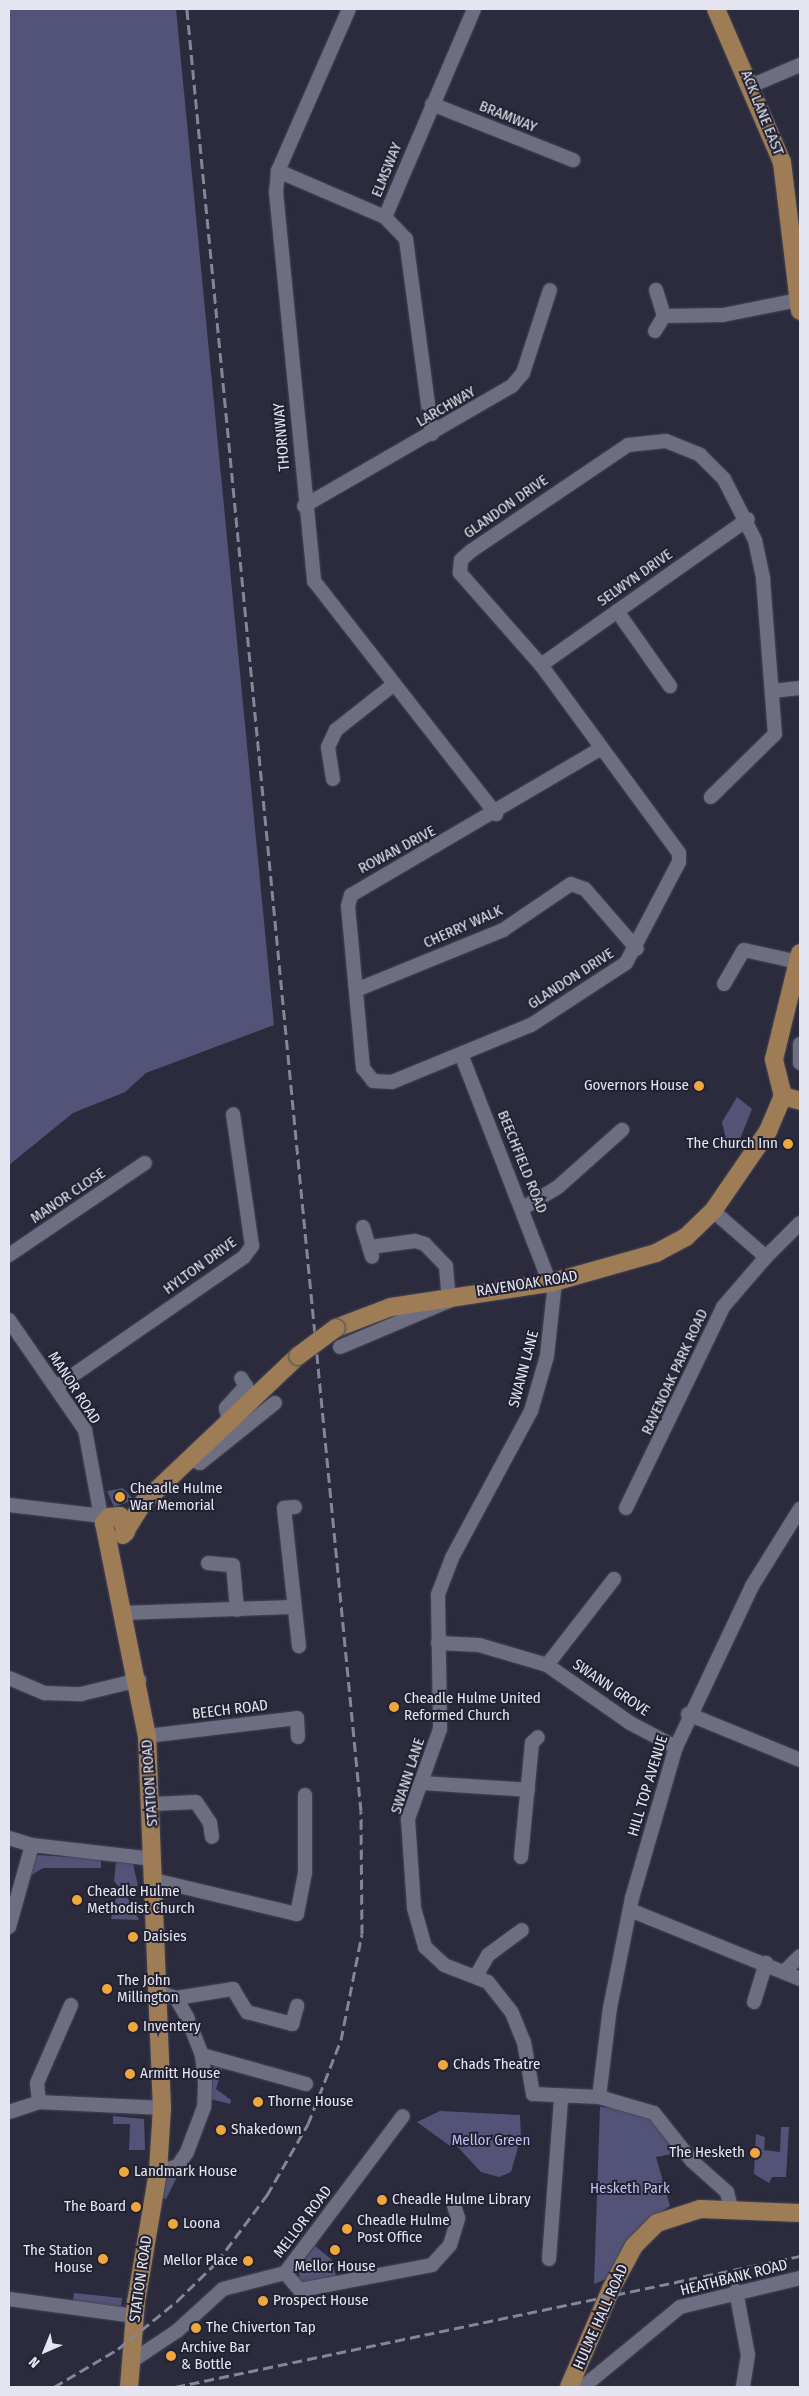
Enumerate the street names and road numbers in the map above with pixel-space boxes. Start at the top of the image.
street label: ACK LANE EAST [737,68,787,158]
street label: BRAMWAY [476,97,540,137]
street label: ELMSWAY [368,140,406,200]
street label: LARCHWAY [413,383,479,431]
street label: THORNWAY [270,402,294,472]
street label: GLANDON DRIVE [460,471,552,543]
street label: SELWYN DRIVE [594,546,676,610]
street label: ROWAN DRIVE [355,822,439,878]
street label: CHERRY WALK [421,902,505,952]
street label: GLANDON DRIVE [525,945,617,1013]
street label: BEECHFIELD ROAD [493,1108,551,1216]
street label: MANOR CLOSE [27,1164,109,1228]
street label: HYLTON DRIVE [160,1233,240,1299]
street label: RAVENOAK ROAD [475,1267,579,1301]
street label: RAVENOAK PARK ROAD [638,1306,712,1438]
street label: SWANN LANE [505,1329,543,1409]
street label: MANOR ROAD [44,1348,104,1428]
street label: SWANN GROVE [569,1656,653,1720]
street label: BEECH ROAD [191,1696,269,1724]
street label: HILL TOP AVENUE [624,1733,672,1839]
street label: SWANN LANE [387,1736,429,1816]
street label: STATION ROAD [138,1739,162,1827]
street label: MELLOR ROAD [270,2183,336,2261]
street label: STATION ROAD [126,2235,156,2323]
street label: HEATHBANK ROAD [679,2256,789,2300]
street label: HULME HALL ROAD [570,2262,632,2372]

